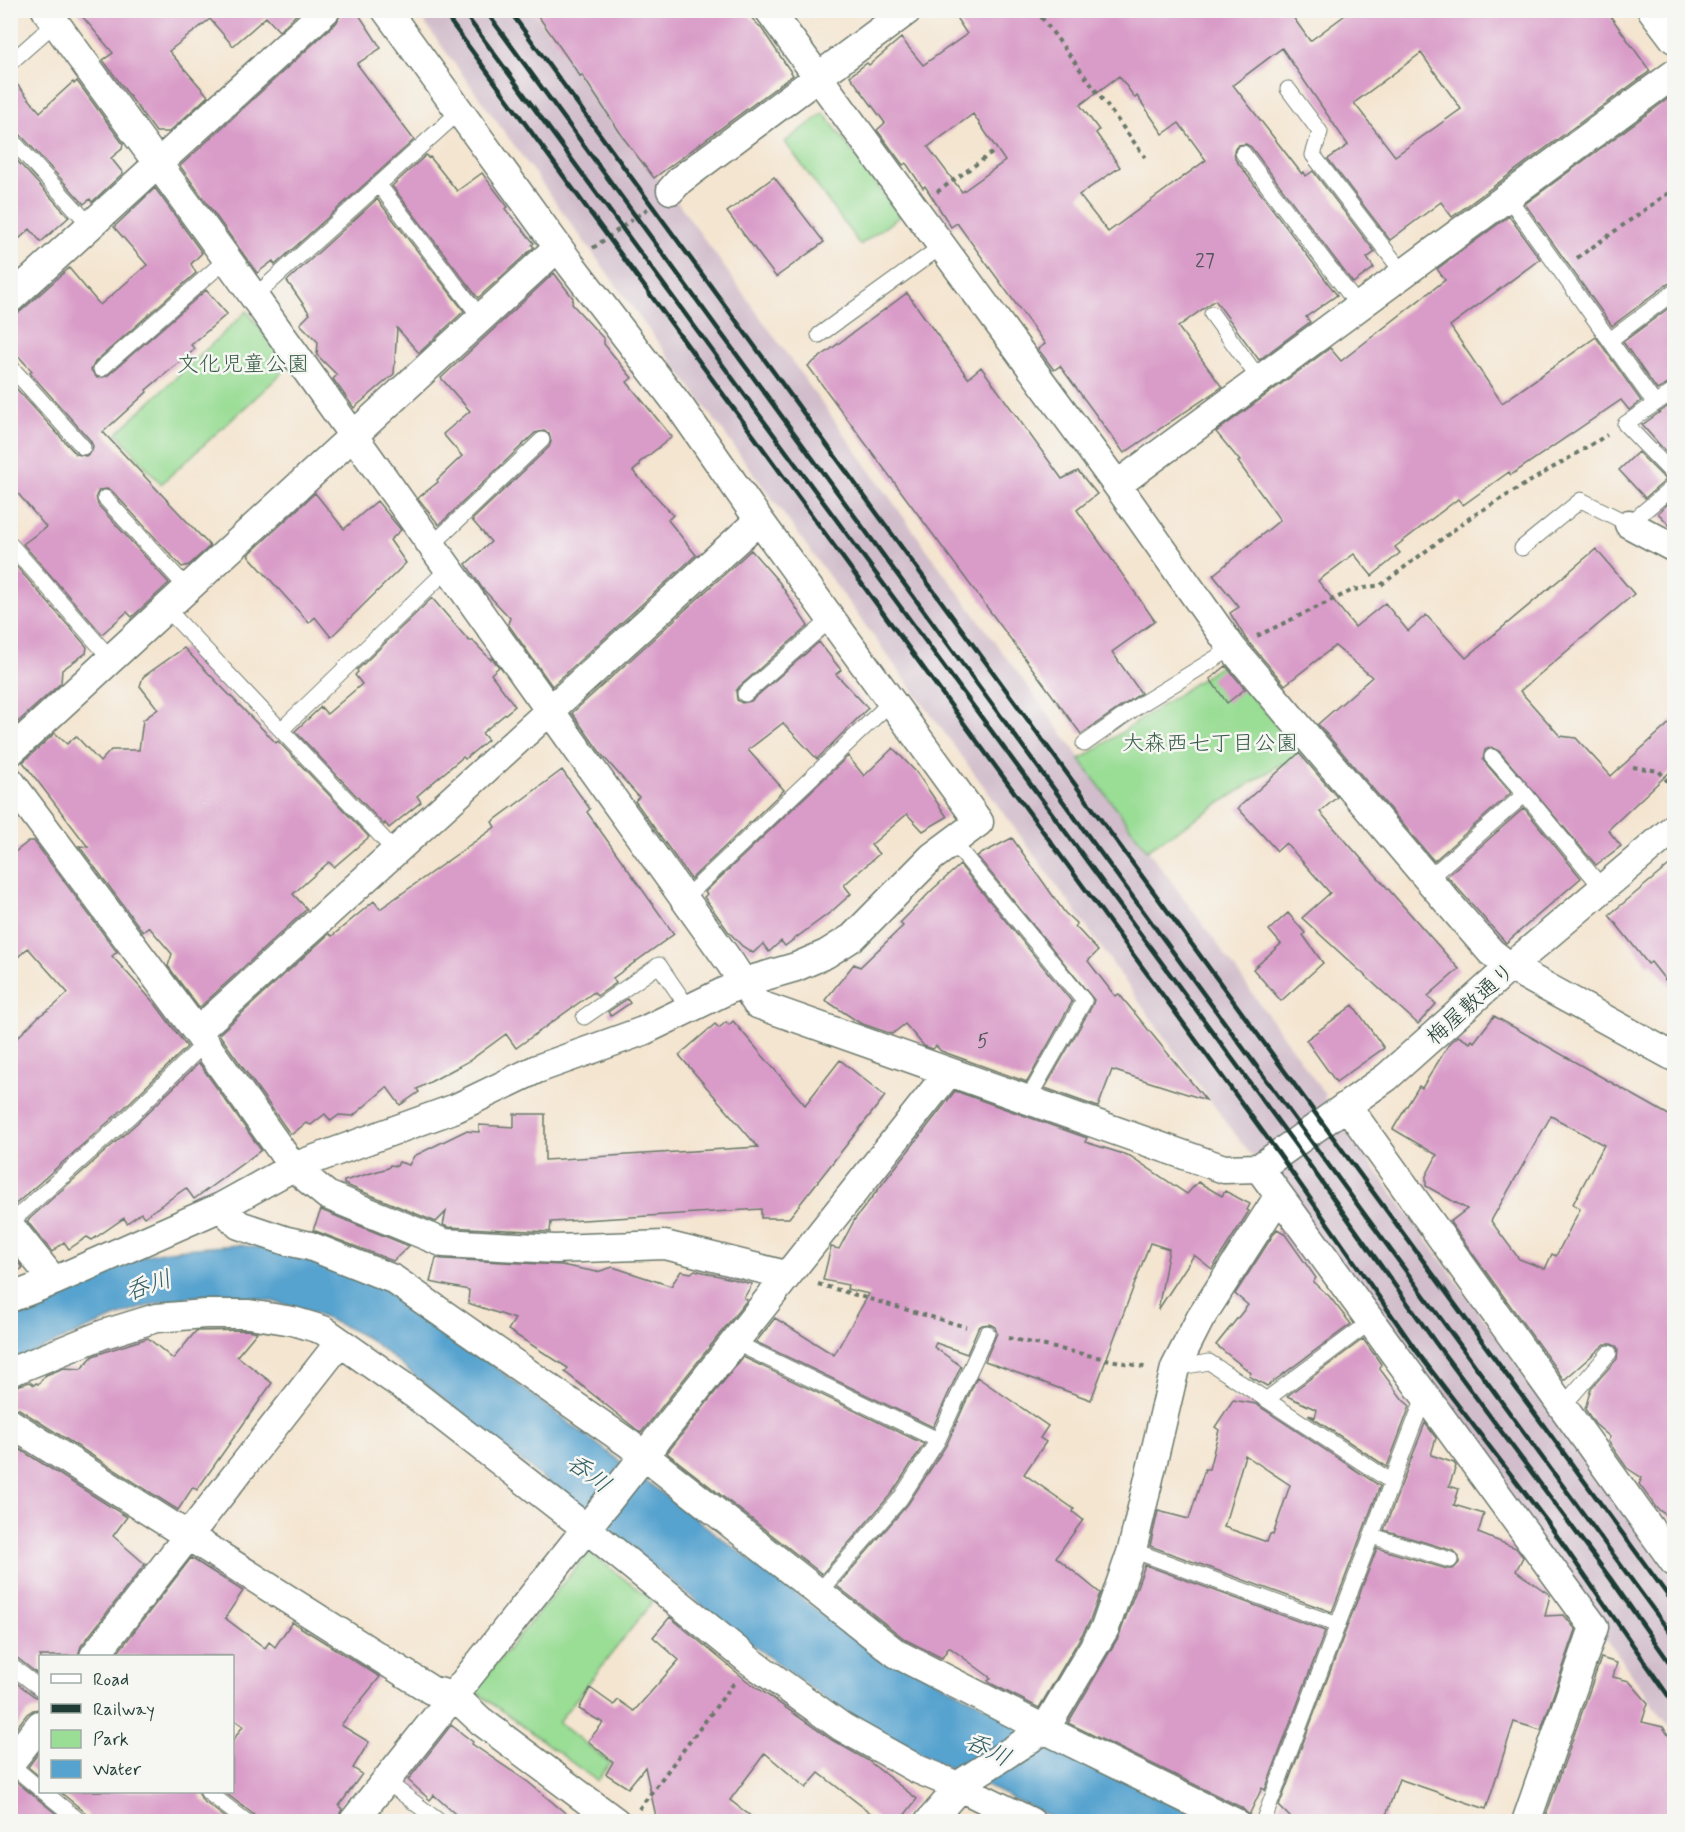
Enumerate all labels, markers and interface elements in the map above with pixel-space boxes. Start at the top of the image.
house number: 27 [1195,248,1215,275]
park label: 文化児童公園 [177,351,309,379]
park label: 大森西七丁目公園 [1122,730,1298,758]
street label: 梅屋敷通り [1421,957,1522,1052]
house number: 5 [977,1028,989,1055]
water label: 呑川 [121,1264,176,1309]
water label: 呑川 [560,1447,617,1501]
legend [39,1655,234,1793]
text: Road [93,1668,129,1692]
text: Railway [93,1698,155,1722]
water label: 呑川 [959,1726,1016,1775]
text: Park [93,1728,129,1752]
text: Water [93,1758,142,1782]

